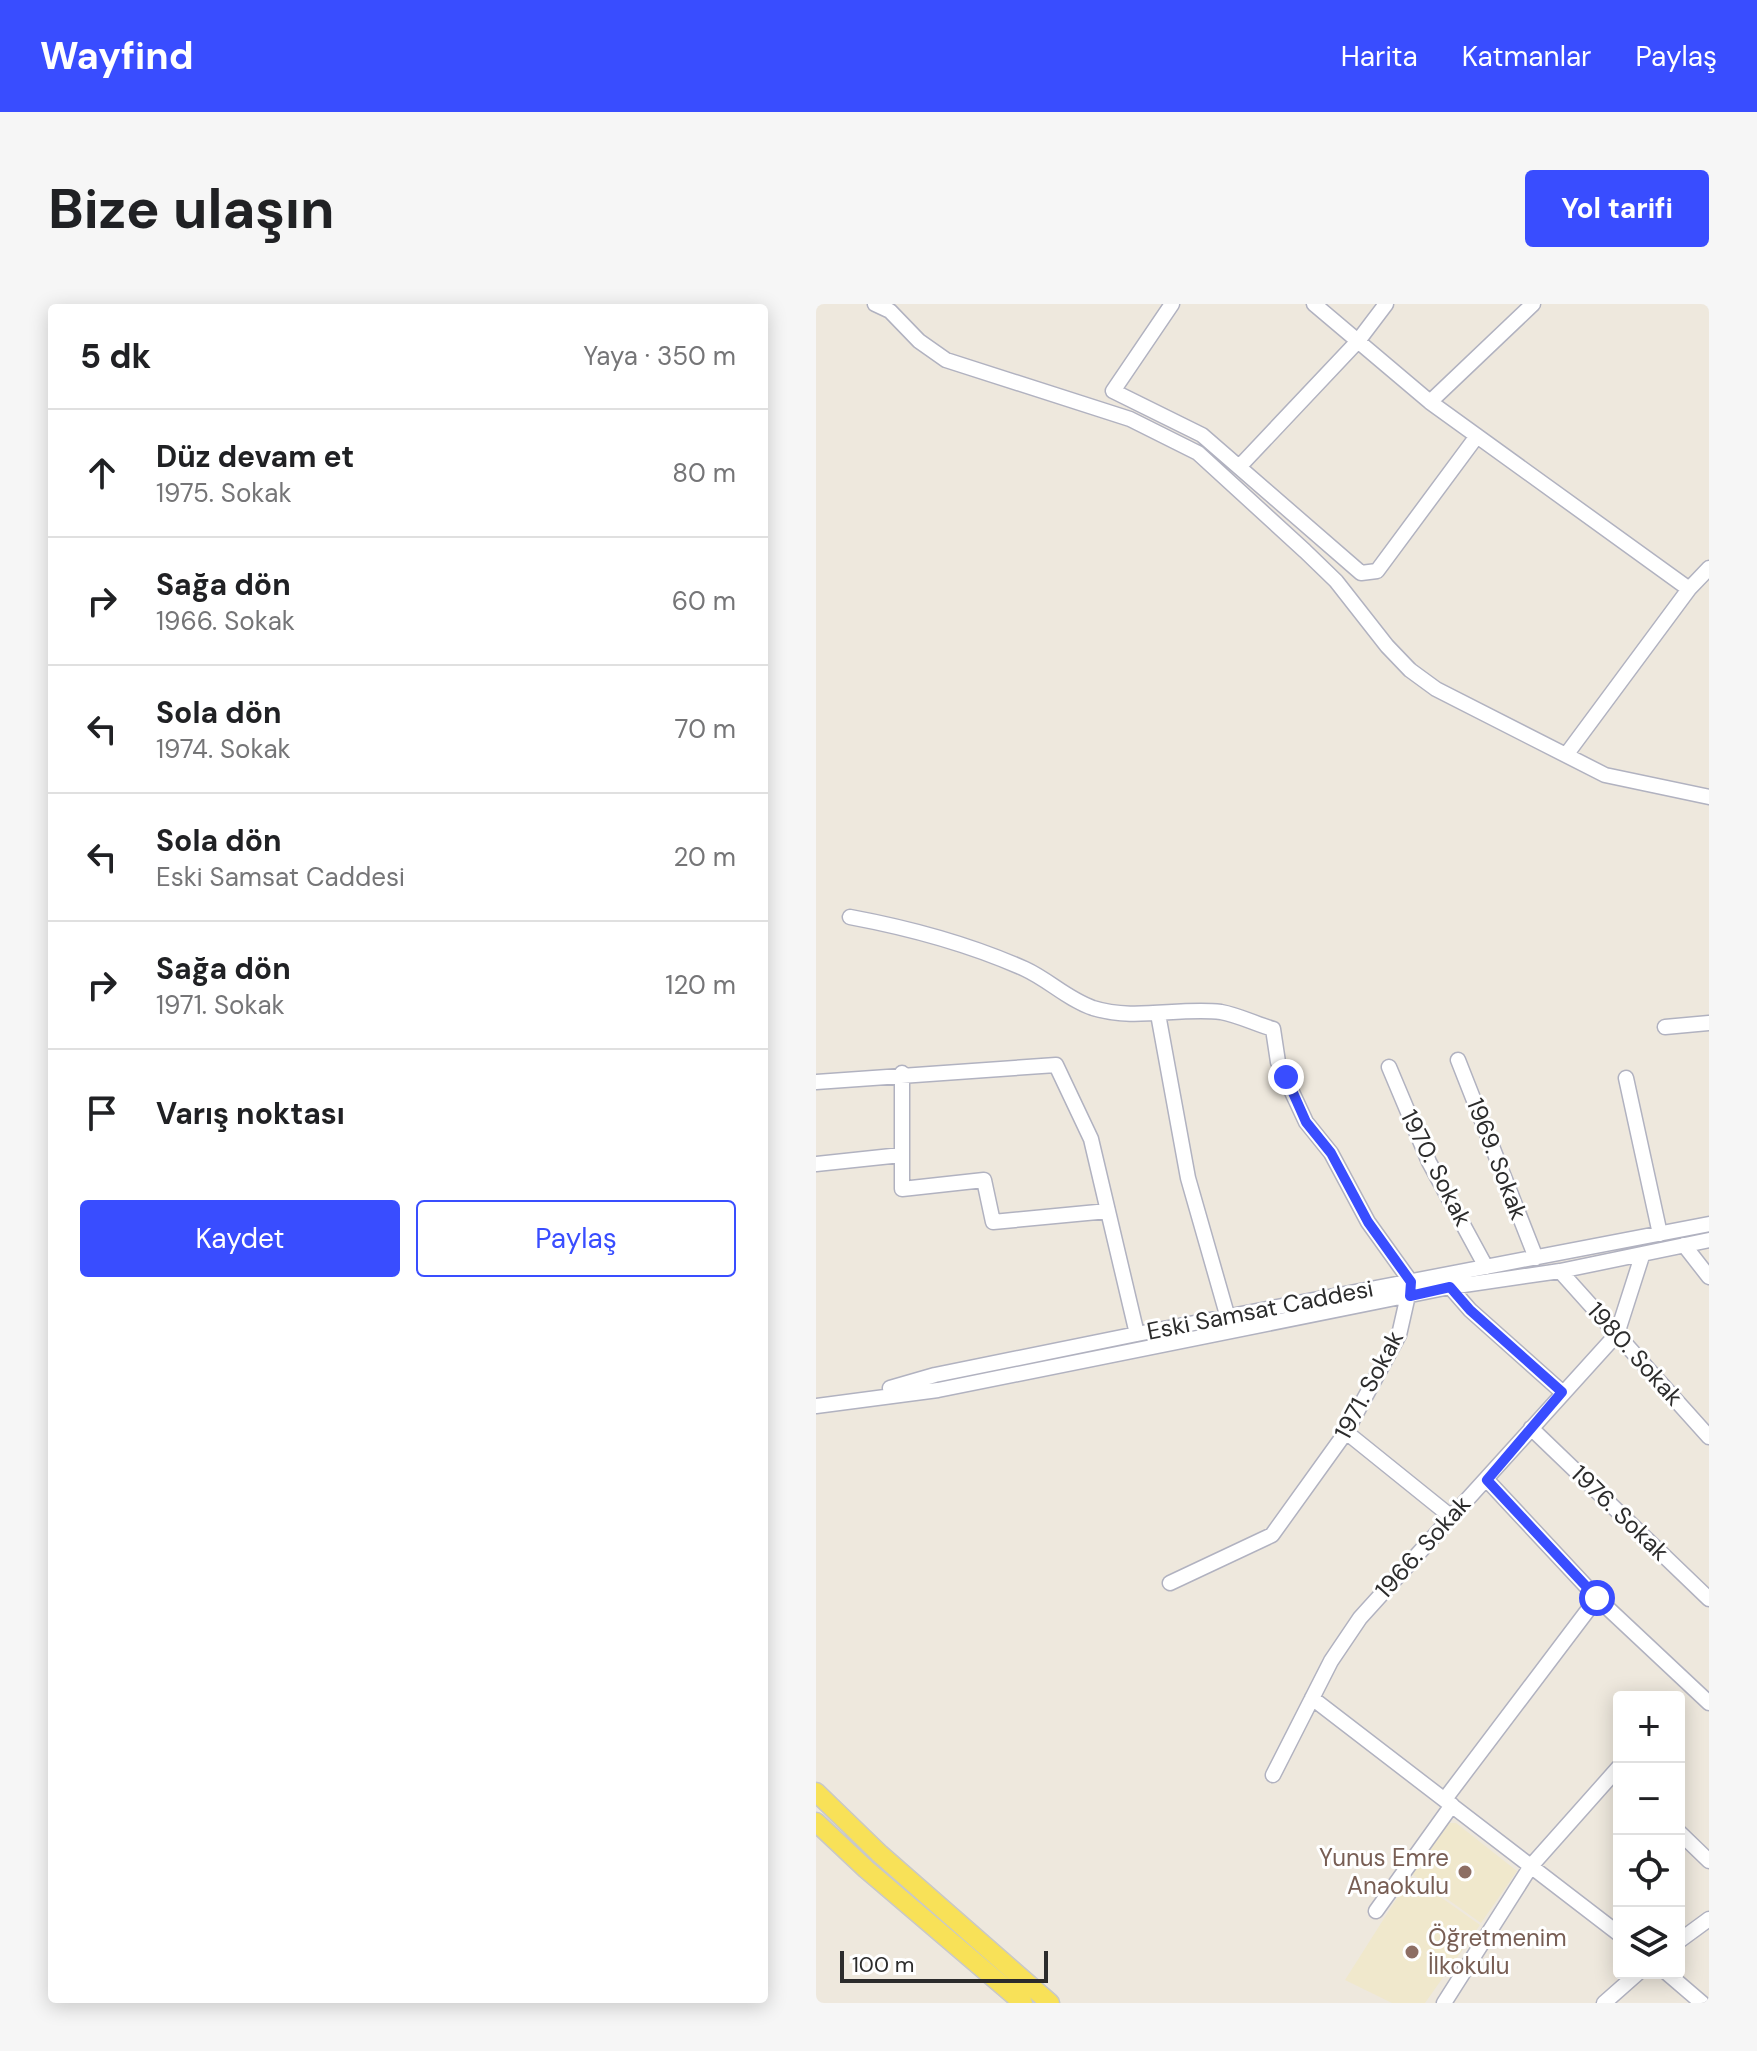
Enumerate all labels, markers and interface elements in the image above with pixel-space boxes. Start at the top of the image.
text: Wayfind [40,31,194,81]
text: Harita [1341,38,1418,75]
text: Katmanlar [1462,38,1591,75]
text: Paylaş [1635,38,1717,75]
button: Yol tarifi [1525,170,1709,247]
text: Bize ulaşın [48,172,335,245]
text: 5 dk [80,334,151,379]
text: Yaya · 350 m [583,339,736,373]
text: Düz devam et [156,437,354,476]
icon: ahead [80,451,124,495]
text: 80 m [672,456,736,490]
text: 1975. Sokak [156,476,292,510]
text: Sağa dön [156,565,291,604]
icon: right [80,579,124,623]
text: 60 m [672,584,736,618]
text: 1966. Sokak [156,604,295,638]
text: Sola dön [156,693,282,732]
icon: left [80,707,124,751]
text: 70 m [675,712,736,746]
text: 1974. Sokak [156,732,291,766]
text: Sola dön [156,821,282,860]
icon: left [80,835,124,879]
text: 20 m [673,840,736,874]
text: Eski Samsat Caddesi [156,860,405,894]
text: Sağa dön [156,949,291,988]
icon: right [80,963,124,1007]
text: 120 m [665,968,736,1002]
text: 1971. Sokak [156,988,285,1022]
route end [1268,1059,1304,1095]
icon: arrive [80,1091,124,1135]
text: Varış noktası [156,1094,345,1133]
street label: 1969. Sokak [1460,1094,1535,1224]
street label: 1970. Sokak [1394,1104,1479,1231]
button: Kaydet [80,1200,400,1277]
button: Paylaş [416,1200,736,1277]
street label: Eski Samsat Caddesi [1144,1272,1376,1347]
street label: 1980. Sokak [1581,1295,1690,1412]
street label: 1971. Sokak [1327,1325,1410,1444]
street label: 1976. Sokak [1565,1458,1676,1567]
street label: 1966. Sokak [1368,1489,1477,1605]
route start [1579,1580,1615,1616]
map controls [1613,1691,1685,1979]
button: + [1613,1691,1685,1763]
button: − [1613,1763,1685,1835]
button: locate [1613,1835,1685,1907]
place label: Yunus Emre Anaokulu [1319,1842,1449,1901]
marker: Yunus Emre Anaokulu [1456,1863,1474,1881]
button: layers [1613,1907,1685,1979]
place label: Öğretmenim İlkokulu [1428,1922,1567,1981]
marker: Öğretmenim İlkokulu [1403,1943,1421,1961]
scale bar [840,1947,1048,1983]
text: 100 m [852,1950,914,1979]

